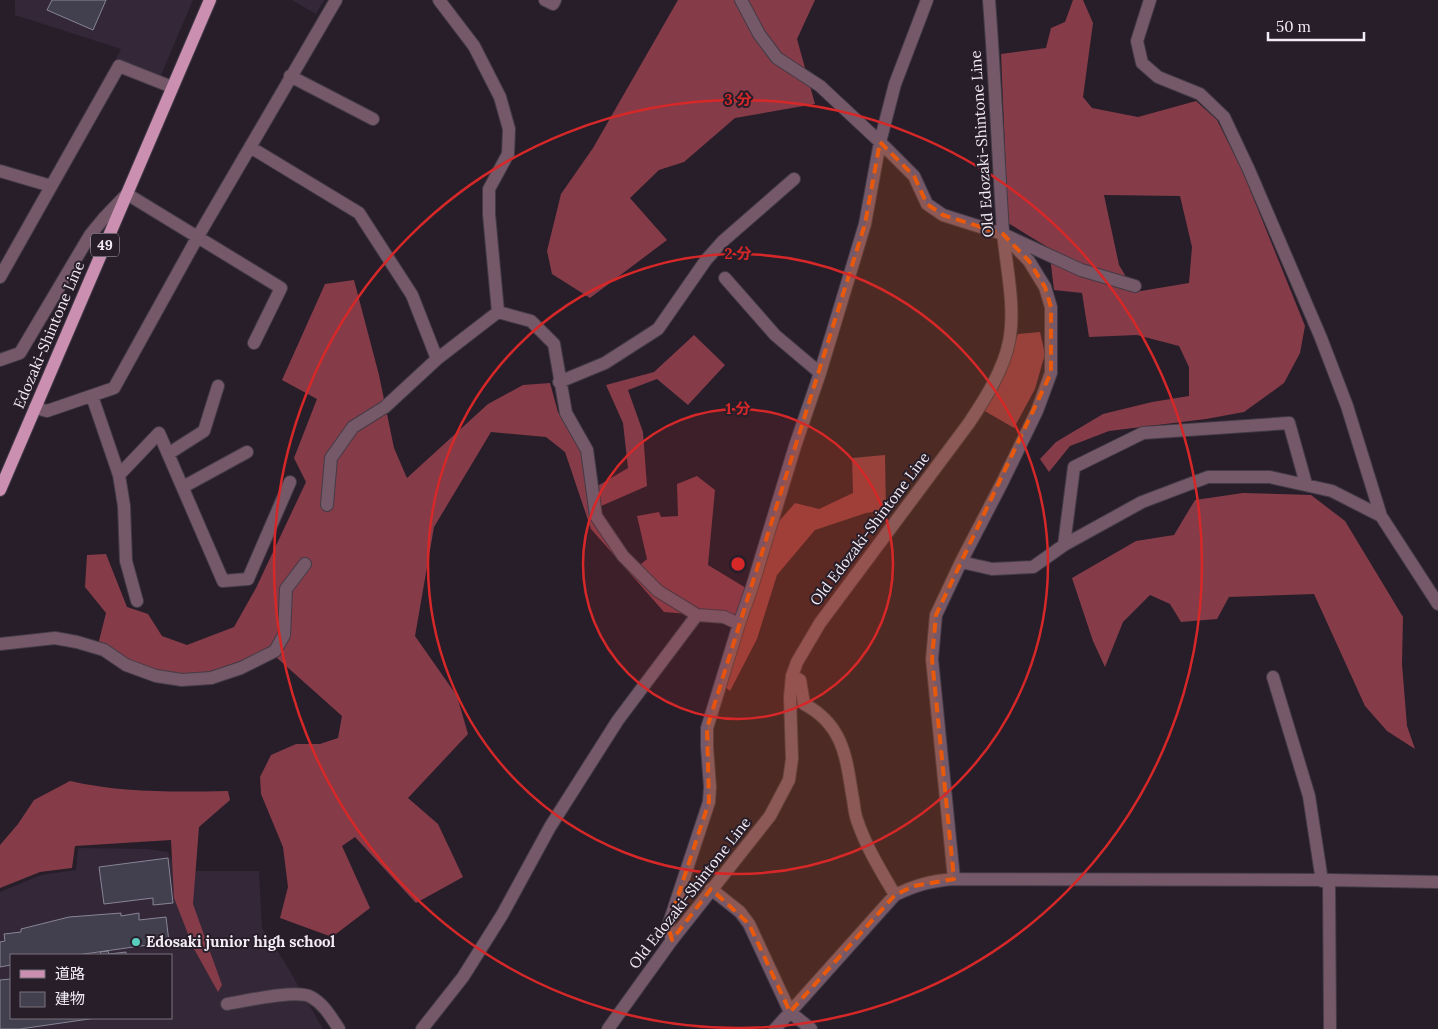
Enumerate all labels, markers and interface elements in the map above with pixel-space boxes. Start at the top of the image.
scale bar [1268,10,1364,42]
text: 50 m [1276,17,1311,36]
street label: Old Edozaki-Shintone Line [965,50,998,238]
text: 3 分 [724,90,752,109]
road number: 49 [91,234,119,256]
text: 2 分 [725,244,751,263]
street label: Edozaki-Shintone Line [9,258,88,411]
text: 1 分 [725,399,751,418]
street label: Old Edozaki-Shintone Line [806,448,934,609]
centre of rings [729,555,747,573]
street label: Old Edozaki-Shintone Line [624,813,755,972]
place label: Edosaki junior high school [146,932,336,951]
marker: Edosaki junior high school [130,936,142,948]
legend [10,954,172,1019]
text: 道路 [55,964,85,983]
text: 建物 [55,989,85,1008]

